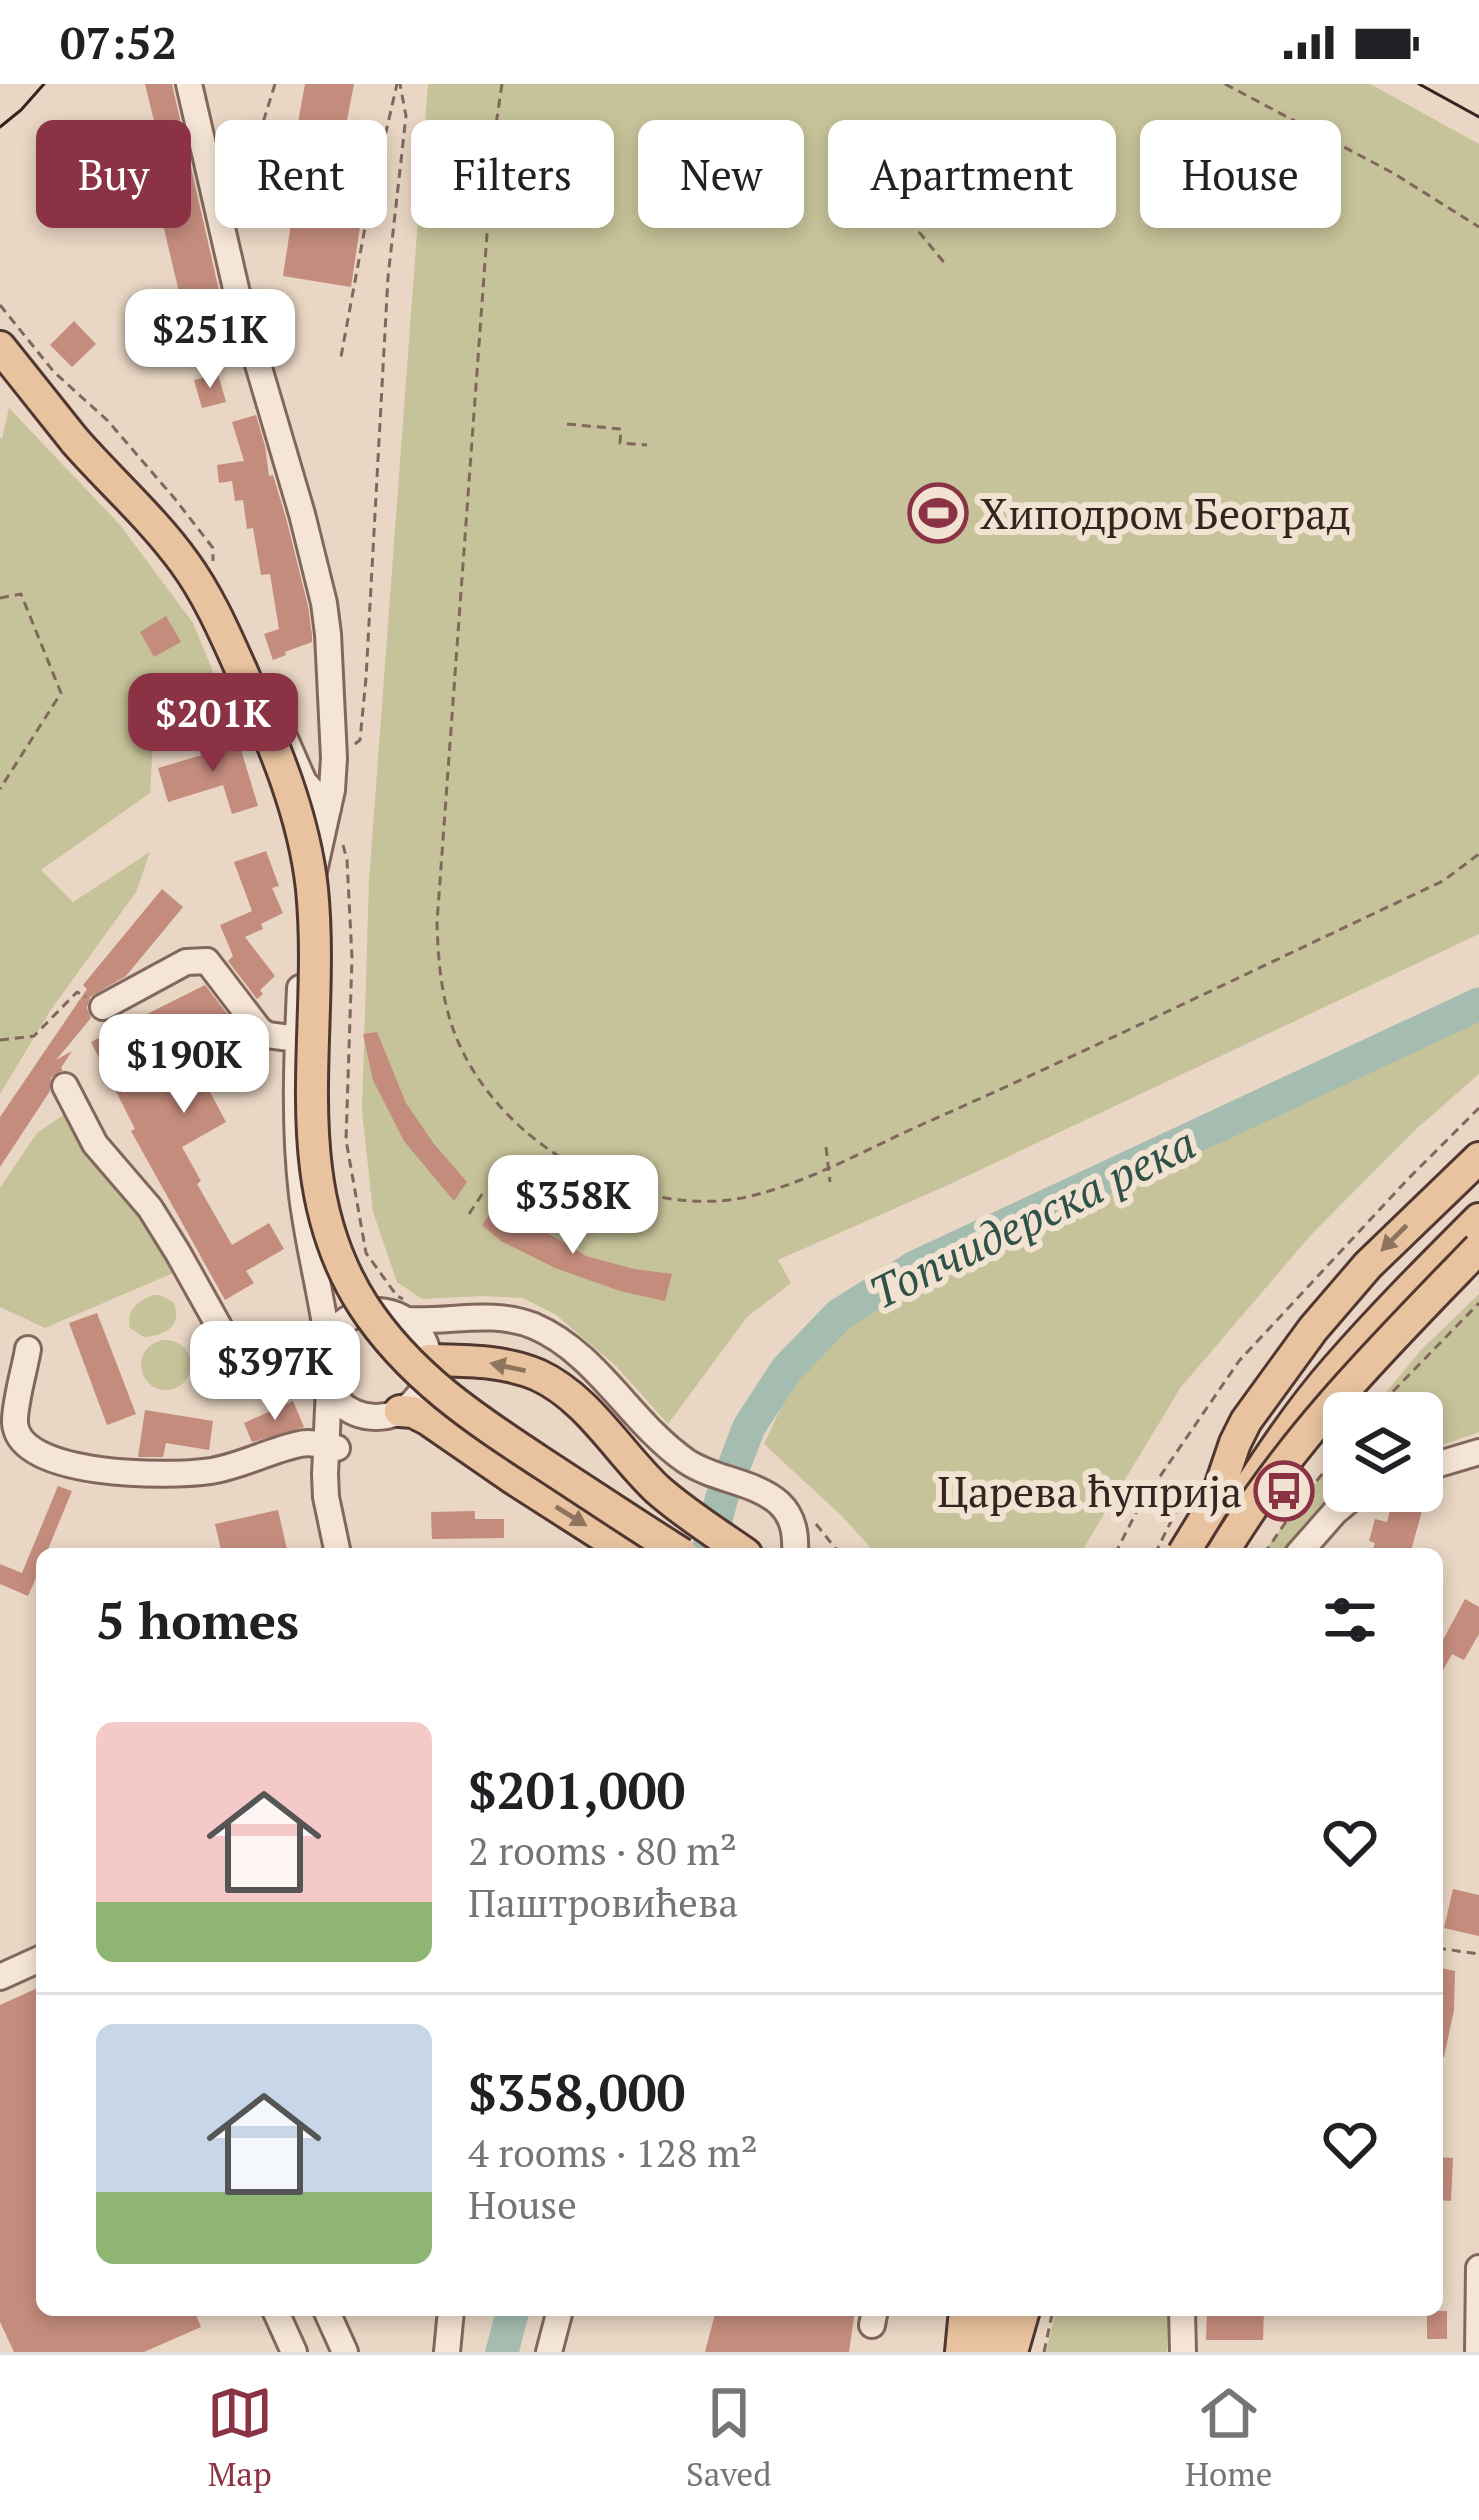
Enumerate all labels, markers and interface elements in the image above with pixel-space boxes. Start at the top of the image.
text: 07:52 [60,12,177,72]
chip: Buy [36,120,191,228]
chip: Rent [215,120,387,228]
chip: Filters [411,120,614,228]
chip: New [638,120,804,228]
chip: Apartment [828,120,1116,228]
chip: House [1140,120,1341,228]
pin: $251K [126,289,294,391]
text: $251K [152,302,268,354]
sports icon: Хиподром Београд [907,482,969,544]
place label: Хиподром Београд [980,485,1351,541]
pin: $201K [129,673,297,775]
text: $201K [155,686,271,738]
pin: $190K [100,1014,268,1116]
text: $190K [126,1027,242,1079]
water label: Топчидерска река [859,1112,1205,1322]
pin: $358K [489,1155,657,1257]
text: $358K [515,1168,631,1220]
one-way arrow [1380,1224,1408,1252]
pin: $397K [191,1321,359,1423]
text: $397K [217,1334,333,1386]
one-way arrow [488,1357,526,1376]
map controls [1323,1392,1443,1512]
button: layers [1323,1392,1443,1512]
bus stop icon: Царева ћуприја [1253,1460,1315,1522]
place label: Царева ћуприја [937,1463,1242,1519]
one-way arrow [555,1504,587,1526]
text: 5 homes [96,1586,299,1654]
icon: filters [1317,1587,1383,1653]
text: $201,000 [468,1756,685,1824]
icon: home [192,1770,336,1914]
icon: heart [1317,1809,1383,1875]
text: 2 rooms · 80 m² [468,1824,737,1876]
text: Паштровићева [468,1876,738,1928]
text: $358,000 [468,2058,685,2126]
icon: home [192,2072,336,2216]
icon: heart [1317,2111,1383,2177]
text: 4 rooms · 128 m² [468,2126,758,2178]
text: House [468,2178,577,2230]
tab: Map [207,2380,273,2495]
tab: Saved [686,2380,772,2495]
tab: Home [1185,2380,1272,2495]

